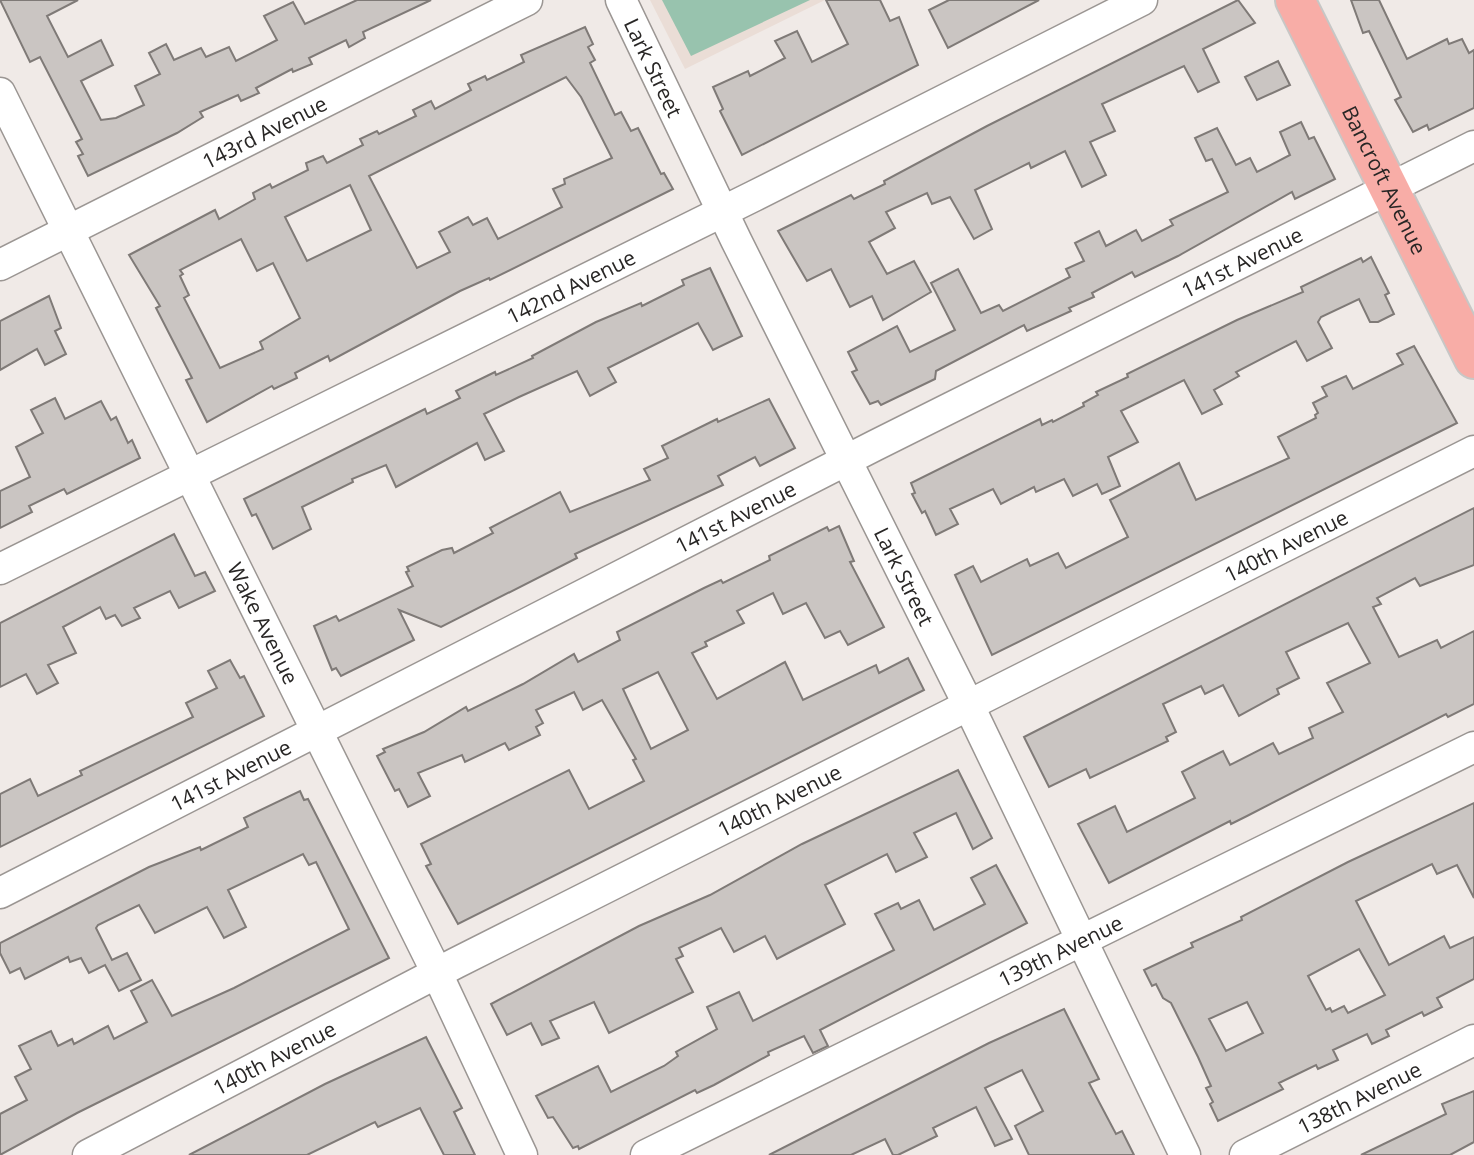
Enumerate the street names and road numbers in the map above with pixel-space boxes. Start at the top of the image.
street label: Lark Street [618,14,689,122]
street label: 143rd Avenue [197,89,332,175]
street label: Bancroft Avenue [1336,101,1434,259]
street label: 141st Avenue [1177,220,1307,304]
street label: 142nd Avenue [502,243,640,330]
street label: 141st Avenue [670,474,801,559]
street label: 140th Avenue [1219,503,1352,588]
street label: Lark Street [868,522,940,630]
street label: Wake Avenue [221,558,305,689]
street label: 141st Avenue [165,733,296,818]
street label: 140th Avenue [713,758,846,843]
street label: 139th Avenue [994,908,1127,993]
street label: 140th Avenue [208,1014,341,1102]
street label: 138th Avenue [1293,1055,1426,1140]

